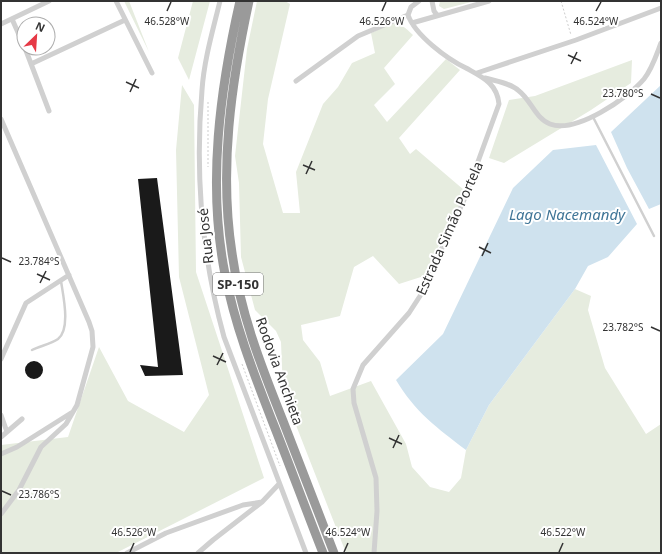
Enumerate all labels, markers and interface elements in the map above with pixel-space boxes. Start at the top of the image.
text: 46.528°W [145,14,190,28]
text: 46.526°W [360,14,405,28]
text: 46.524°W [574,14,619,28]
north arrow [16,16,56,56]
text: N [33,18,48,35]
text: 23.780°S [602,86,644,100]
street label: Estrada Simão Portela [411,158,487,298]
water label: Lago Nacemandy [509,204,626,224]
street label: Rua José [193,207,217,265]
text: 23.784°S [18,254,60,268]
road number: SP-150 [213,273,263,295]
street label: Rodovia Anchieta [252,314,308,428]
text: 23.782°S [602,320,644,334]
text: 23.786°S [18,487,60,501]
text: 46.526°W [112,525,157,539]
text: 46.524°W [326,525,371,539]
text: 46.522°W [541,525,586,539]

